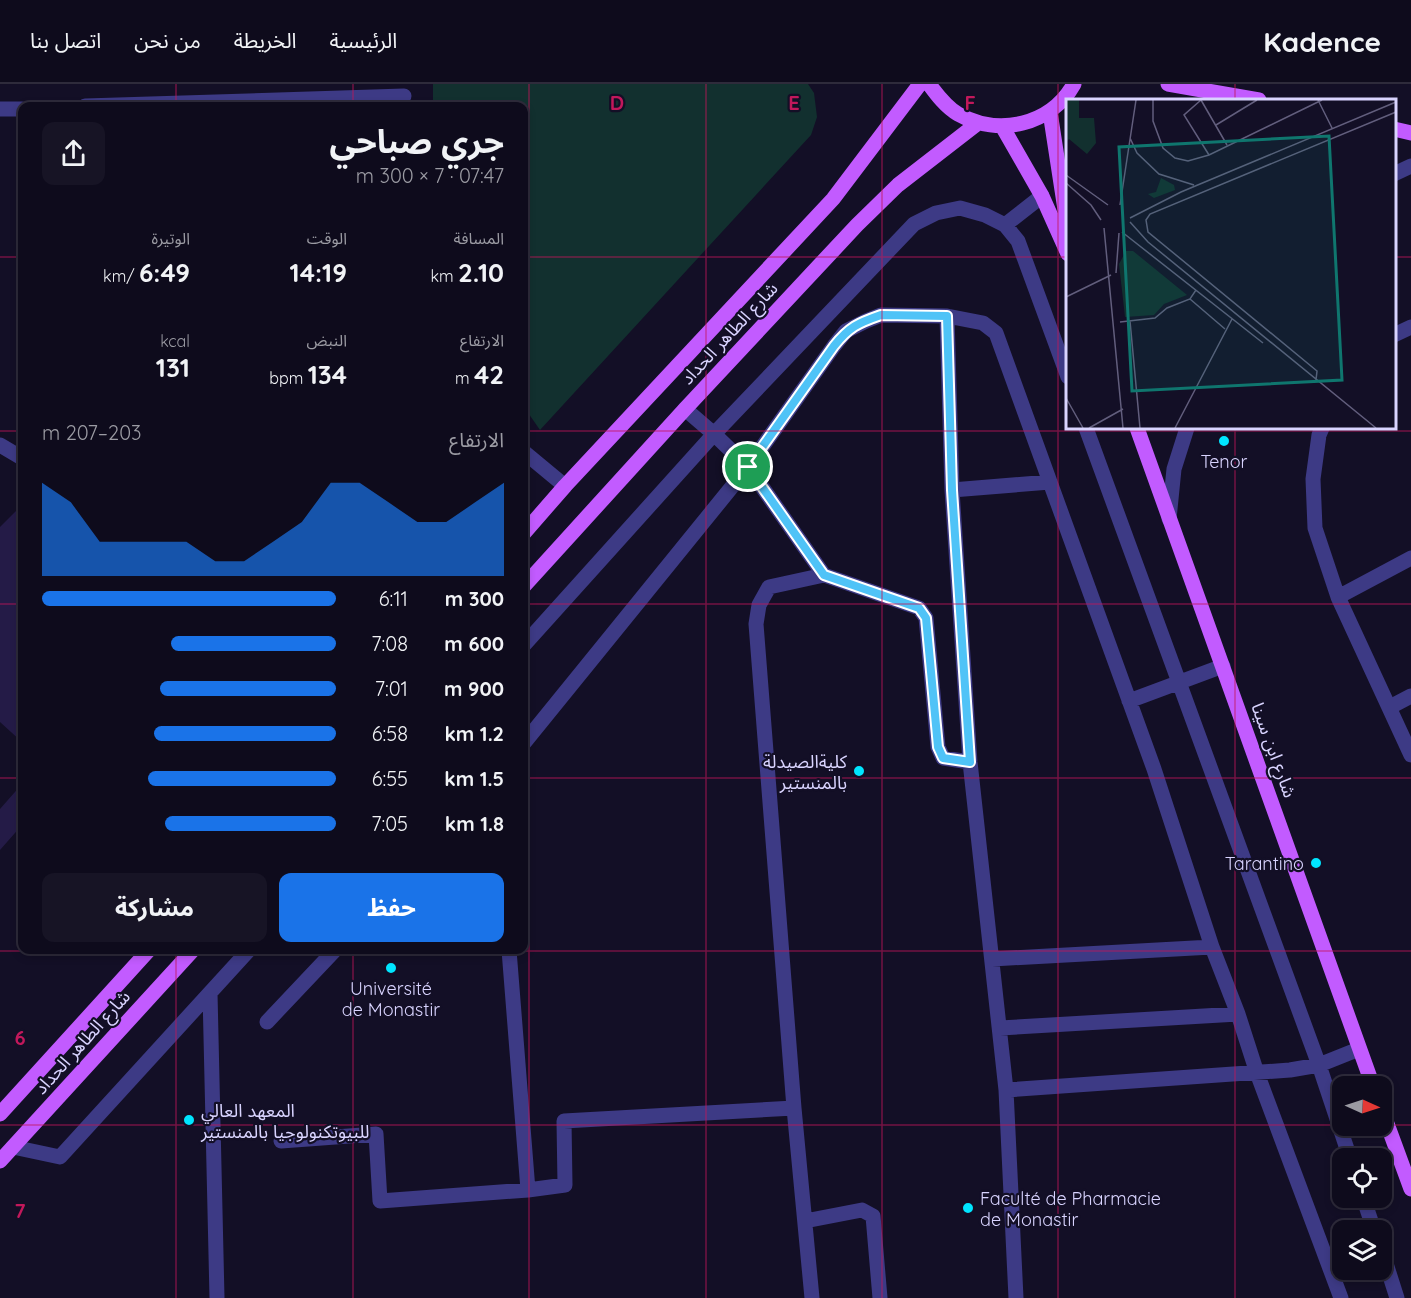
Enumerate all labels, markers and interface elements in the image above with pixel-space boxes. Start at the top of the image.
text: Kadence [1263,24,1381,59]
text: اتصل بنا [30,27,101,53]
text: من نحن [134,27,201,53]
text: الخريطة [234,27,297,53]
text: الرئيسية [330,27,397,53]
text: D [610,90,624,115]
text: E [788,90,800,115]
text: F [964,90,976,115]
inset map [1066,99,1396,429]
text: جري صباحي [330,120,504,161]
button: share [42,122,105,185]
text: 07:47 · 7 × 300 m [356,163,504,188]
text: الوتيرة [152,228,190,248]
text: الوقت [307,228,347,248]
text: المسافة [454,228,504,248]
text: 6:49 [139,256,190,289]
text: 14:19 [290,256,347,289]
text: 2.10 [458,256,504,289]
text: /km [103,266,139,286]
text: km [430,266,458,286]
street label: شارع الطاهر الحداد [675,277,785,391]
text: النبض [306,330,347,350]
text: الارتفاع [460,330,504,350]
text: kcal [160,331,190,351]
text: 131 [156,351,190,384]
text: 134 [308,358,347,391]
text: 42 [474,358,504,391]
text: bpm [269,368,308,388]
text: m [455,368,474,388]
text: 203–207 m [42,420,142,445]
text: الارتفاع [449,427,504,452]
marker: Tenor [1217,434,1231,448]
pin [722,441,773,492]
icon: arrive [731,450,764,483]
place label: Tenor [1200,450,1248,473]
text: 6:11 [379,586,408,611]
text: 300 m [445,586,504,611]
text: 7:08 [371,631,408,656]
text: 600 m [444,631,504,656]
text: 7:01 [375,676,408,701]
text: 900 m [444,676,504,701]
street label: شارع ابن سينا [1243,699,1302,802]
text: 6:58 [372,721,408,746]
text: 1.2 km [444,721,504,746]
place label: كليةالصيدلة بالمنستير [763,750,848,794]
marker: كليةالصيدلة بالمنستير [852,764,866,778]
text: 6:55 [372,766,408,791]
text: 1.5 km [444,766,504,791]
text: 7:05 [371,811,408,836]
text: 1.8 km [445,811,504,836]
place label: Tarantino [1225,852,1304,875]
marker: Tarantino [1309,856,1323,870]
button: مشاركة [42,873,267,942]
button: حفظ [279,873,504,942]
marker: Université de Monastir [384,961,398,975]
place label: Université de Monastir [342,977,440,1021]
street label: شارع الطاهر الحداد [29,985,137,1101]
text: 6 [14,1025,26,1050]
north arrow [1332,1076,1392,1136]
map controls [1332,1076,1392,1280]
place label: المعهد العالي للبيوتكنولوجيا بالمنستير [200,1099,370,1143]
marker: المعهد العالي للبيوتكنولوجيا بالمنستير [182,1113,196,1127]
button: locate [1332,1148,1392,1208]
place label: Faculté de Pharmacie de Monastir [980,1187,1161,1231]
text: 7 [15,1198,26,1223]
marker: Faculté de Pharmacie de Monastir [961,1201,975,1215]
button: layers [1332,1220,1392,1280]

